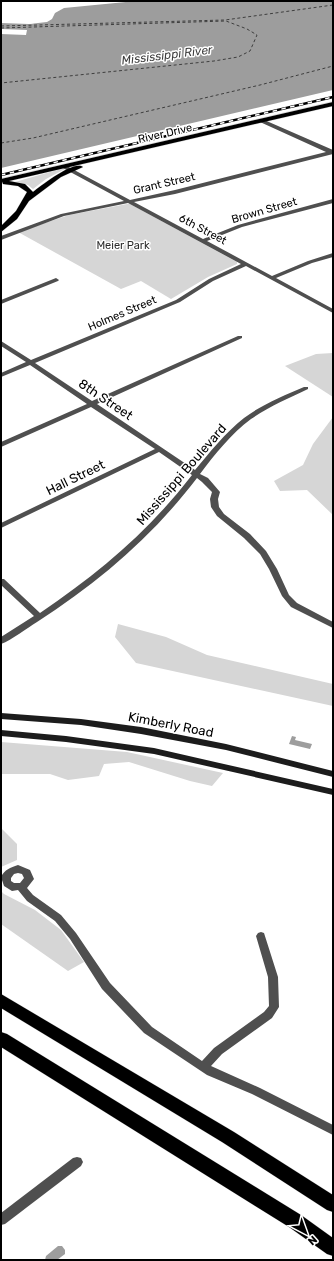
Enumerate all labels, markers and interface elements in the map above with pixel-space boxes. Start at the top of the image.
water label: Mississippi River [121,42,214,68]
street label: River Drive [137,121,193,146]
street label: Grant Street [132,170,197,197]
street label: Brown Street [230,195,299,226]
street label: 6th Street [177,211,229,248]
park label: Meier Park [96,239,150,252]
street label: Holmes Street [86,293,159,334]
street label: 8th Street [76,376,136,423]
street label: Mississippi Boulevard [133,421,229,528]
street label: Hall Street [43,457,107,498]
street label: Kimberly Road [127,709,215,740]
north arrow [286,1213,326,1253]
text: N [305,1233,319,1248]

